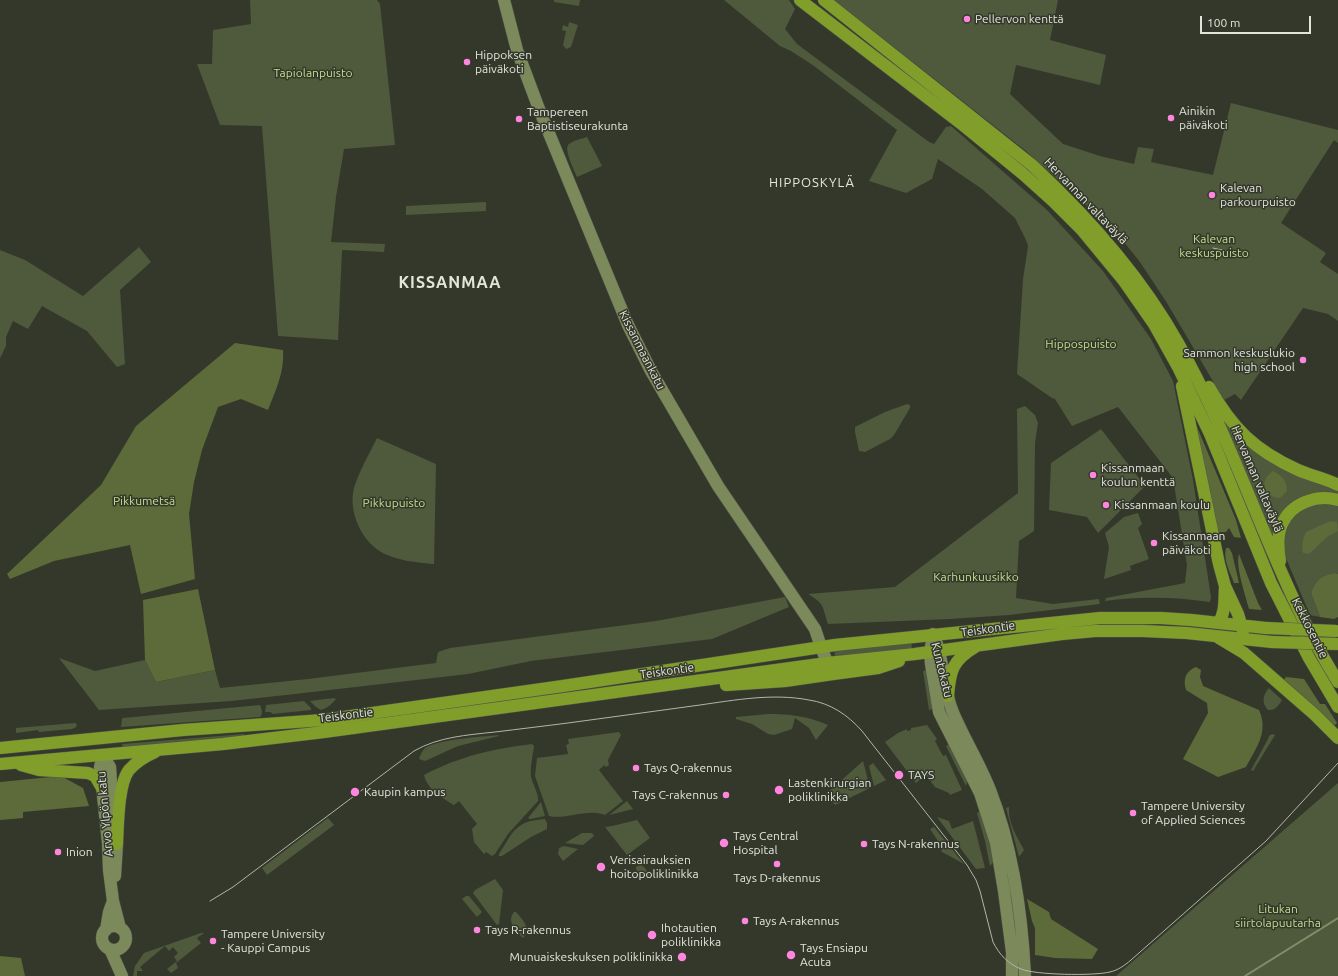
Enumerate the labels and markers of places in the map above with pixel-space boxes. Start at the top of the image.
place label: Pellervon kenttä [975,12,1064,26]
marker: Pellervon kenttä [962,14,972,24]
place label: Hippoksen päiväkoti [475,48,532,76]
marker: Hippoksen päiväkoti [462,57,472,67]
place label: Ainikin päiväkoti [1179,104,1228,132]
place label: Tampereen Baptistiseurakunta [527,105,628,133]
marker: Ainikin päiväkoti [1166,113,1176,123]
marker: Tampereen Baptistiseurakunta [514,114,524,124]
place label: Kalevan parkourpuisto [1220,181,1296,209]
marker: Kalevan parkourpuisto [1207,190,1217,200]
place label: Sammon keskuslukio high school [1183,346,1295,374]
marker: Sammon keskuslukio high school [1298,355,1308,365]
place label: Kissanmaan koulun kenttä [1101,461,1175,489]
marker: Kissanmaan koulun kenttä [1088,470,1098,480]
place label: Kissanmaan koulu [1114,498,1210,512]
marker: Kissanmaan koulu [1101,500,1111,510]
place label: Kissanmaan päiväkoti [1162,529,1225,557]
marker: Kissanmaan päiväkoti [1149,538,1159,548]
place label: Tays Q-rakennus [644,761,732,775]
marker: Tays Q-rakennus [631,763,641,773]
place label: TAYS [908,768,934,782]
marker: TAYS [893,769,905,781]
place label: Lastenkirurgian poliklinikka [788,776,871,804]
marker: Lastenkirurgian poliklinikka [773,784,785,796]
place label: Kaupin kampus [364,785,446,799]
marker: Kaupin kampus [349,786,361,798]
place label: Tays C-rakennus [632,788,718,802]
marker: Tays C-rakennus [721,790,731,800]
place label: Tampere University of Applied Sciences [1141,799,1245,827]
marker: Tampere University of Applied Sciences [1128,808,1138,818]
place label: Tays Central Hospital [733,829,798,857]
marker: Tays Central Hospital [718,837,730,849]
place label: Tays N-rakennus [872,837,959,851]
marker: Tays N-rakennus [859,839,869,849]
place label: Inion [66,845,93,859]
marker: Inion [53,847,63,857]
place label: Verisairauksien hoitopoliklinikka [610,853,699,881]
marker: Tays D-rakennus [772,859,782,869]
marker: Verisairauksien hoitopoliklinikka [595,861,607,873]
place label: Tays D-rakennus [733,871,821,885]
place label: Tays A-rakennus [753,914,839,928]
marker: Tays A-rakennus [740,916,750,926]
place label: Ihotautien poliklinikka [661,921,721,949]
place label: Tays R-rakennus [485,923,571,937]
marker: Tays R-rakennus [472,925,482,935]
place label: Tampere University - Kauppi Campus [221,927,325,955]
marker: Ihotautien poliklinikka [646,929,658,941]
marker: Tampere University - Kauppi Campus [208,936,218,946]
place label: Tays Ensiapu Acuta [800,941,868,969]
marker: Tays Ensiapu Acuta [785,949,797,961]
place label: Munuaiskeskuksen poliklinikka [509,950,673,964]
marker: Munuaiskeskuksen poliklinikka [676,951,688,963]

